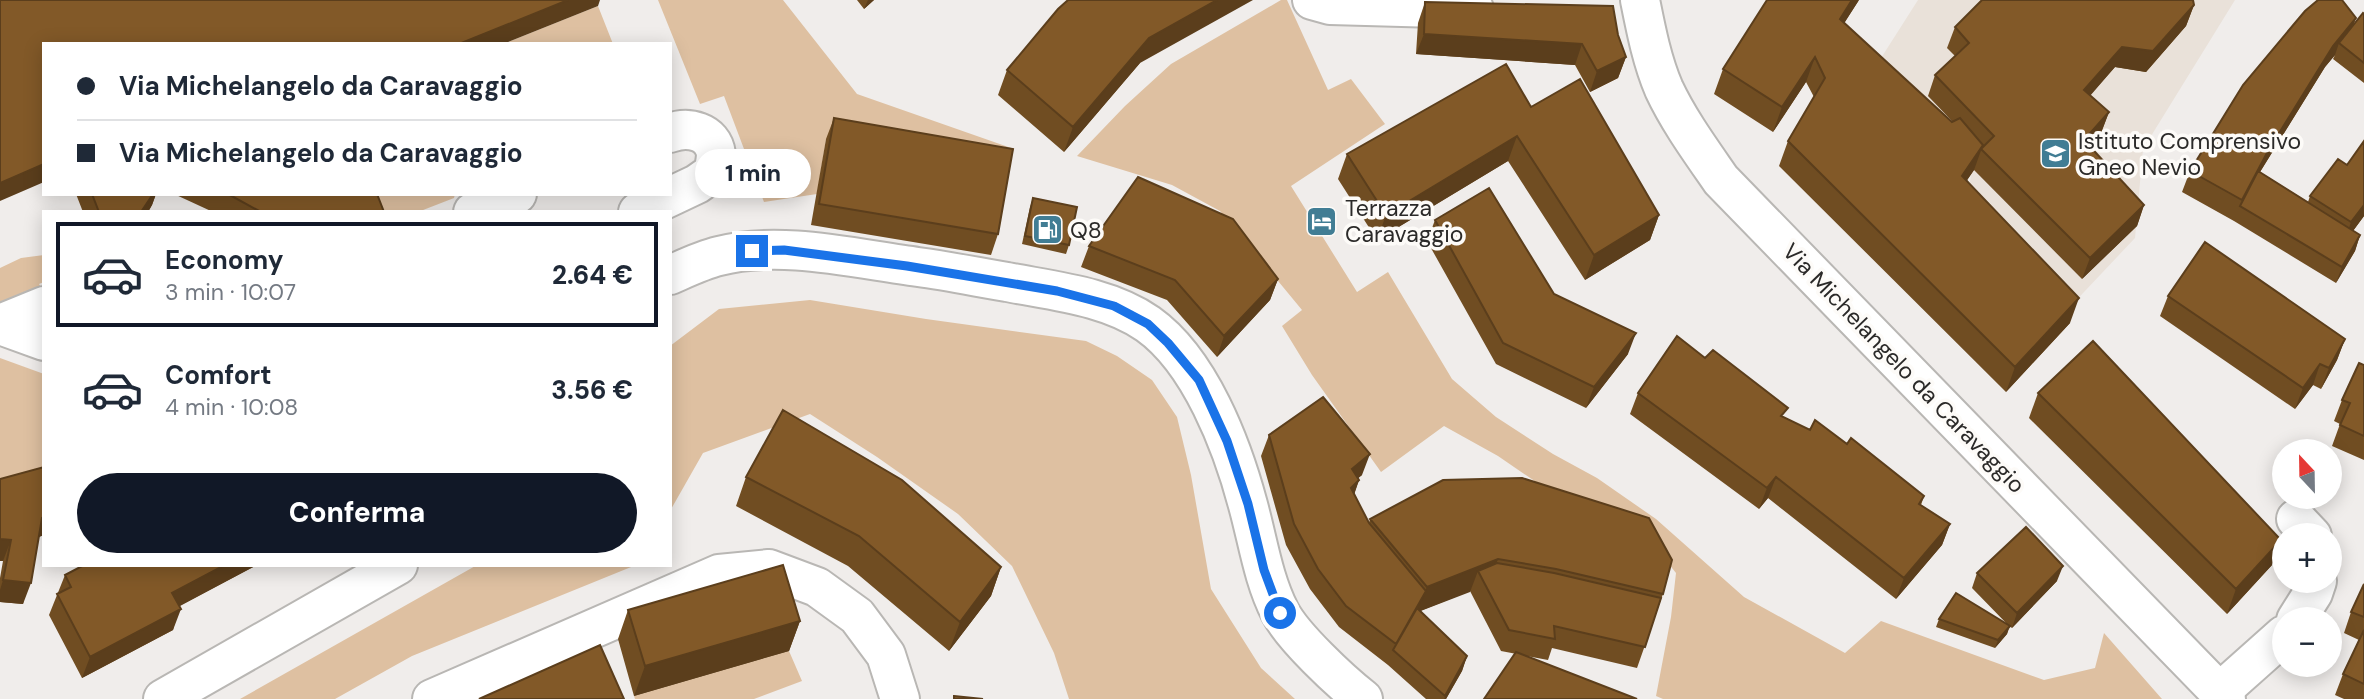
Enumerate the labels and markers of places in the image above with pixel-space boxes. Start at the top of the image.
place label: Istituto Comprensivo Gneo Nevio [2078,126,2301,182]
school or university icon: Istituto Comprensivo Gneo Nevio [2038,137,2072,171]
place label: Terrazza Caravaggio [1345,193,1463,249]
hotel icon: Terrazza Caravaggio [1305,204,1339,238]
fuel station icon: Q8 [1030,213,1064,247]
place label: Q8 [1070,215,1102,245]

